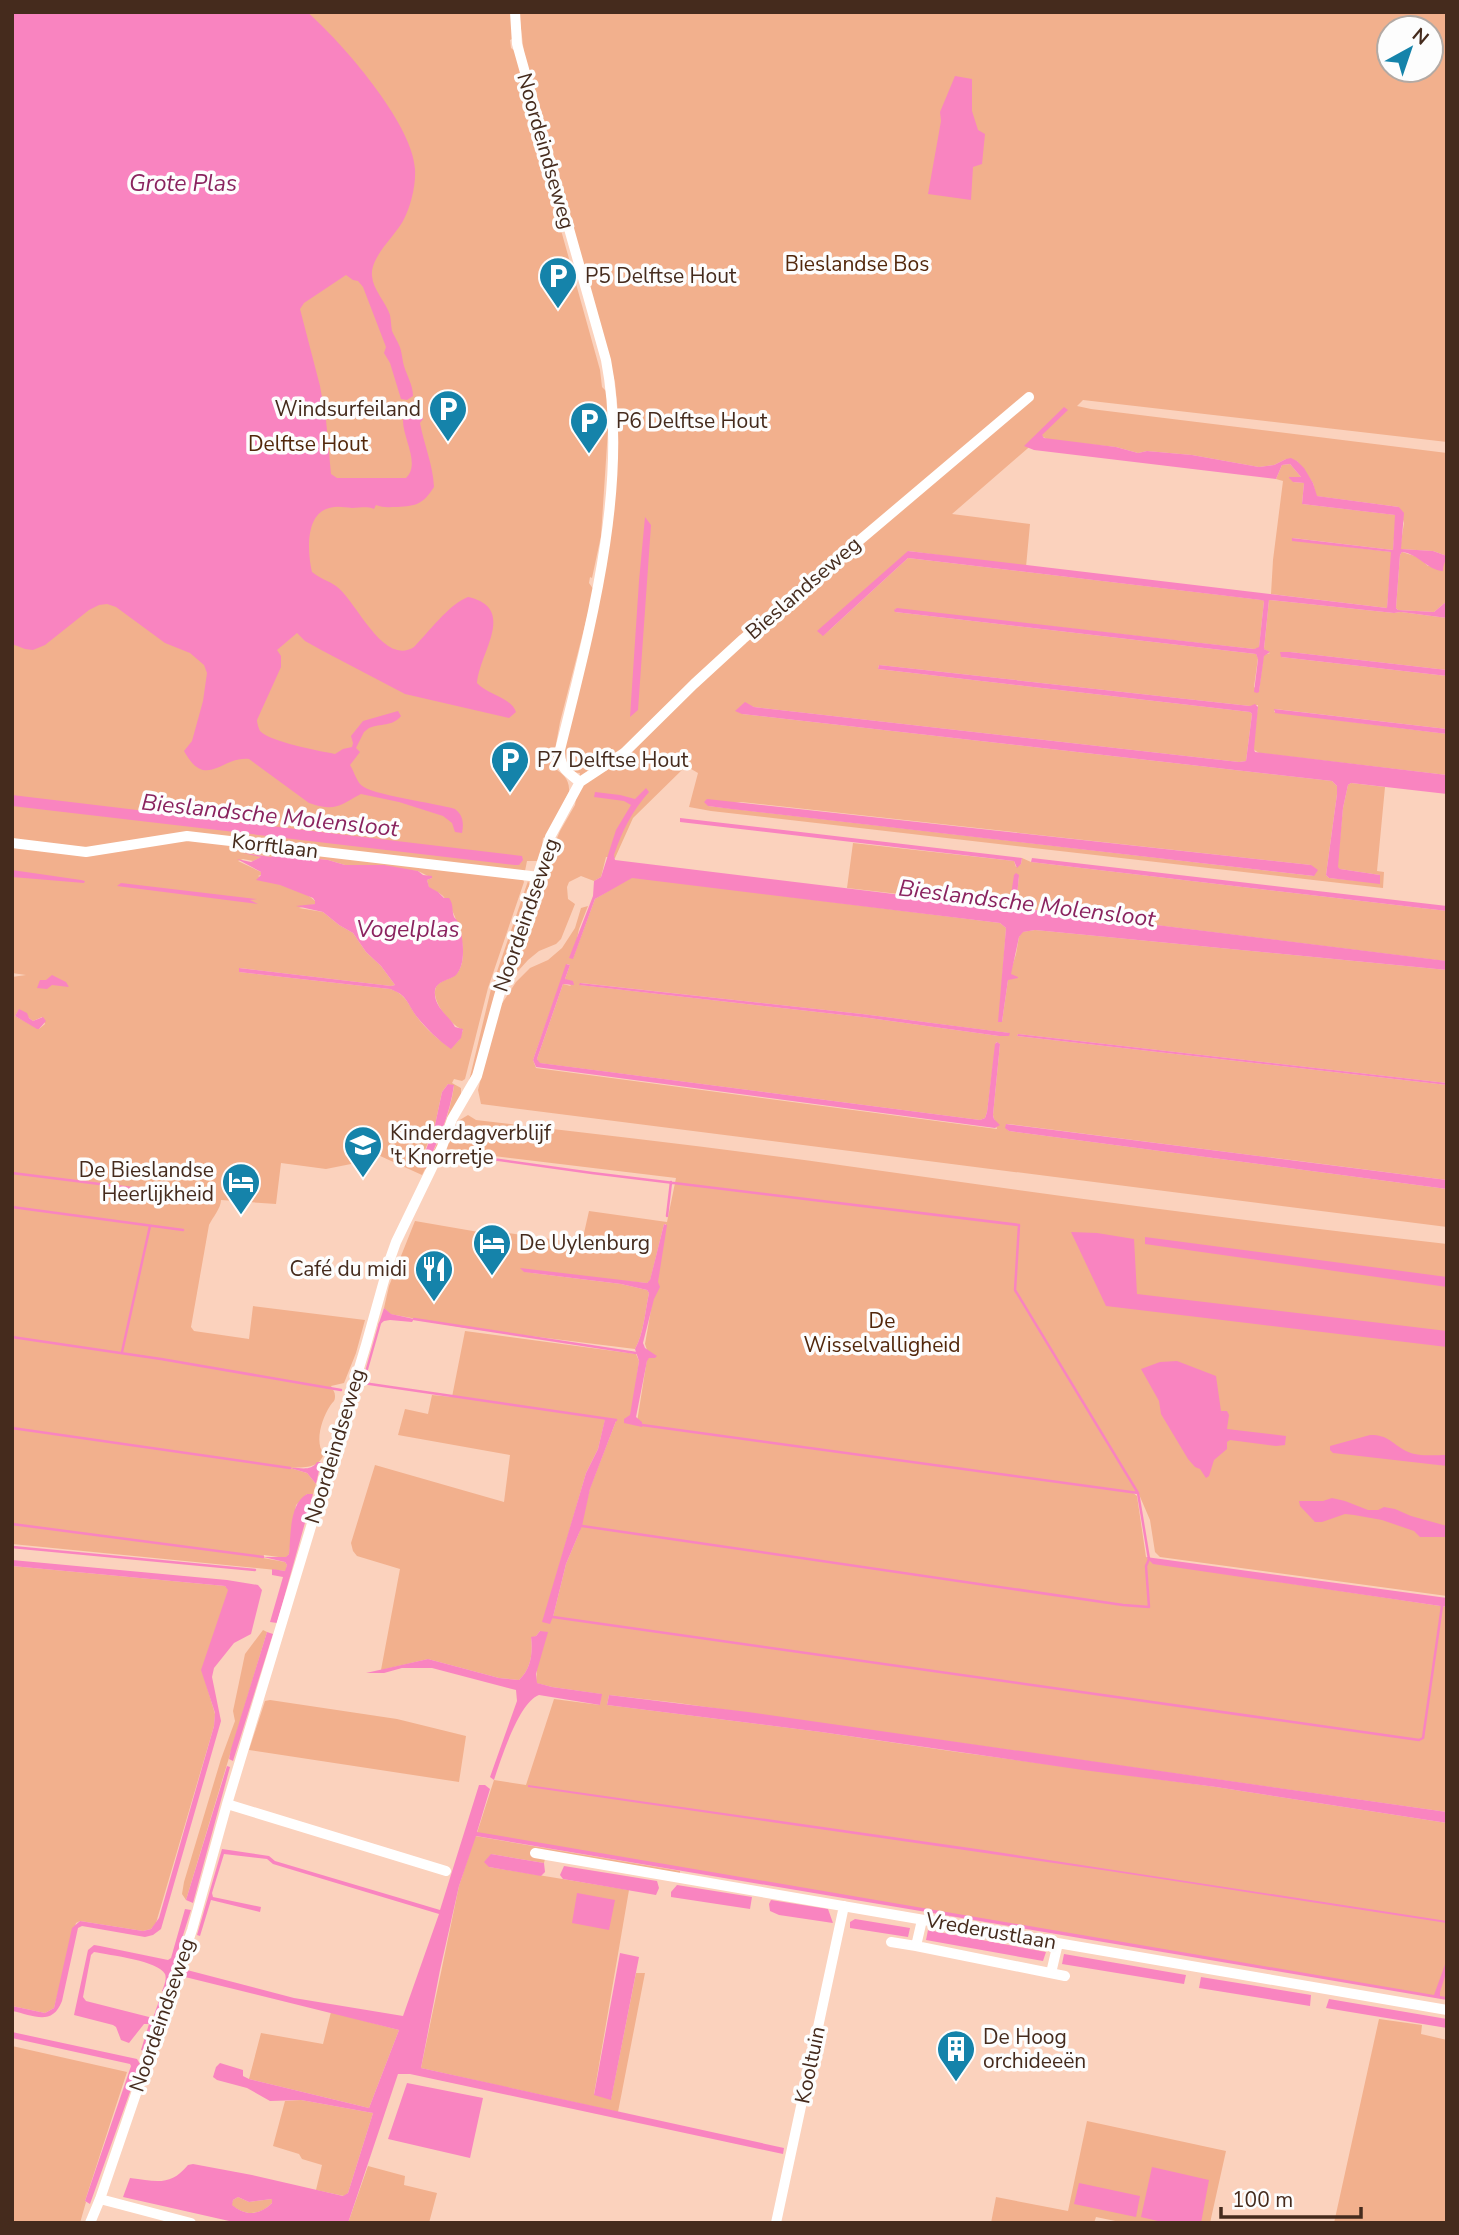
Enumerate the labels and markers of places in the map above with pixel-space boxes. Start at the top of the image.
parking icon: P5 Delftse Hout [537,255,579,310]
place label: P5 Delftse Hout [585,262,737,290]
parking icon: Windsurfeiland [427,388,469,443]
place label: Windsurfeiland [275,395,421,423]
parking icon: P6 Delftse Hout [568,400,610,455]
place label: P6 Delftse Hout [616,407,768,435]
parking icon: P7 Delftse Hout [489,739,531,794]
place label: P7 Delftse Hout [537,746,689,774]
place label: Kinderdagverblijf 't Knorretje [390,1119,552,1171]
school or university icon: Kinderdagverblijf 't Knorretje [342,1124,384,1179]
place label: De Bieslandse Heerlijkheid [79,1156,214,1208]
hotel icon: De Bieslandse Heerlijkheid [220,1161,262,1216]
hotel icon: De Uylenburg [471,1222,513,1277]
place label: De Uylenburg [519,1229,650,1257]
restaurant icon: Café du midi [413,1248,455,1303]
place label: Café du midi [289,1255,407,1283]
place label: De Hoog orchideeën [983,2023,1086,2075]
building icon: De Hoog orchideeën [935,2028,977,2083]

